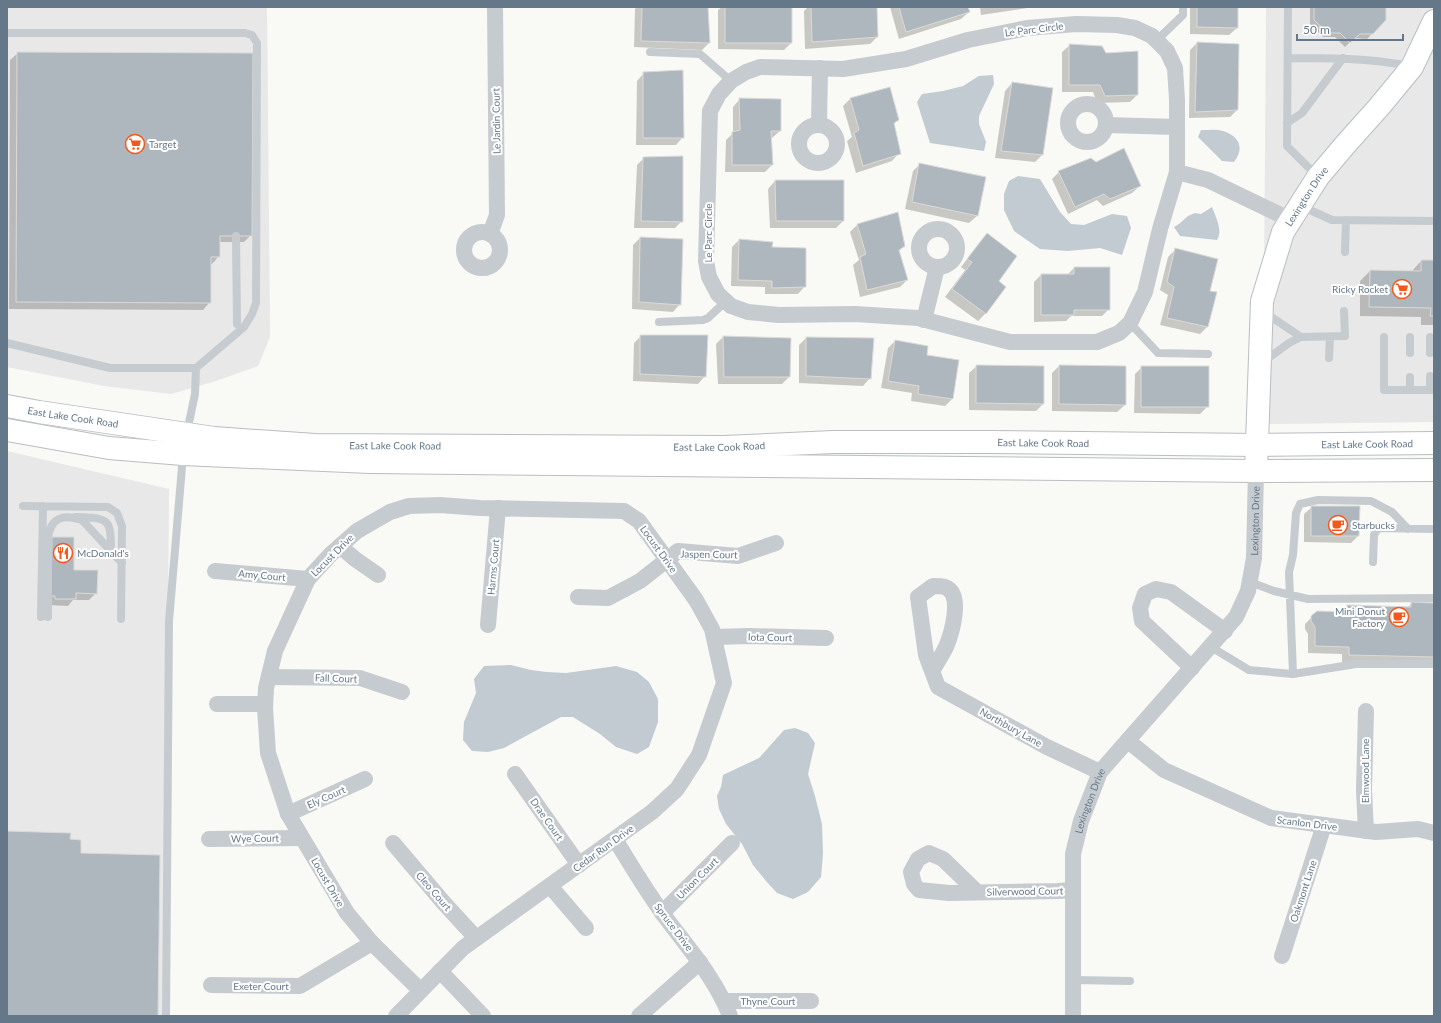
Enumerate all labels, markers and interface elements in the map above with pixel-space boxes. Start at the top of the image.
scale bar [1297,16,1403,42]
street label: Le Parc Circle [1004,19,1064,39]
text: 50 m [1303,22,1330,37]
street label: Le Jardin Court [489,88,503,154]
supermarket icon: Target [124,133,146,155]
place label: Target [149,138,177,150]
street label: Lexington Drive [1282,164,1331,228]
street label: Le Parc Circle [702,203,714,263]
supermarket icon: Ricky Rocket [1391,278,1413,300]
place label: Ricky Rocket [1332,283,1388,295]
street label: East Lake Cook Road [27,404,119,430]
street label: East Lake Cook Road [997,436,1089,449]
street label: East Lake Cook Road [1321,437,1413,450]
street label: East Lake Cook Road [349,439,441,452]
street label: East Lake Cook Road [673,439,765,453]
street label: Lexington Drive [1248,486,1262,556]
cafe icon: Starbucks [1327,514,1349,536]
place label: Starbucks [1352,519,1395,531]
street label: Locust Drive [638,523,680,575]
street label: Locust Drive [308,531,356,579]
street label: Harms Court [485,538,501,596]
restaurant icon: McDonald's [52,542,74,564]
place label: McDonald's [77,547,129,559]
street label: Jaspen Court [680,547,738,561]
street label: Amy Court [238,567,287,583]
place label: Mini Donut Factory [1335,605,1386,629]
cafe icon: Mini Donut Factory [1388,606,1410,628]
street label: Iota Court [748,631,793,643]
street label: Fall Court [315,671,358,685]
street label: Northbury Lane [978,705,1044,749]
street label: Elmwood Lane [1359,739,1371,803]
street label: Lexington Drive [1072,765,1107,835]
street label: Ely Court [305,783,347,811]
street label: Drae Court [528,796,566,843]
street label: Scanlon Drive [1276,813,1338,833]
street label: Cedar Run Drive [570,822,636,874]
street label: Wye Court [231,832,280,844]
street label: Union Court [674,854,721,901]
street label: Locust Drive [309,855,347,909]
street label: Oakmont Lane [1287,858,1319,924]
street label: Cleo Court [414,869,454,913]
street label: Silverwood Court [987,884,1064,898]
street label: Spruce Drive [652,901,696,953]
street label: Exeter Court [233,980,289,992]
street label: Thyne Court [741,995,796,1007]

